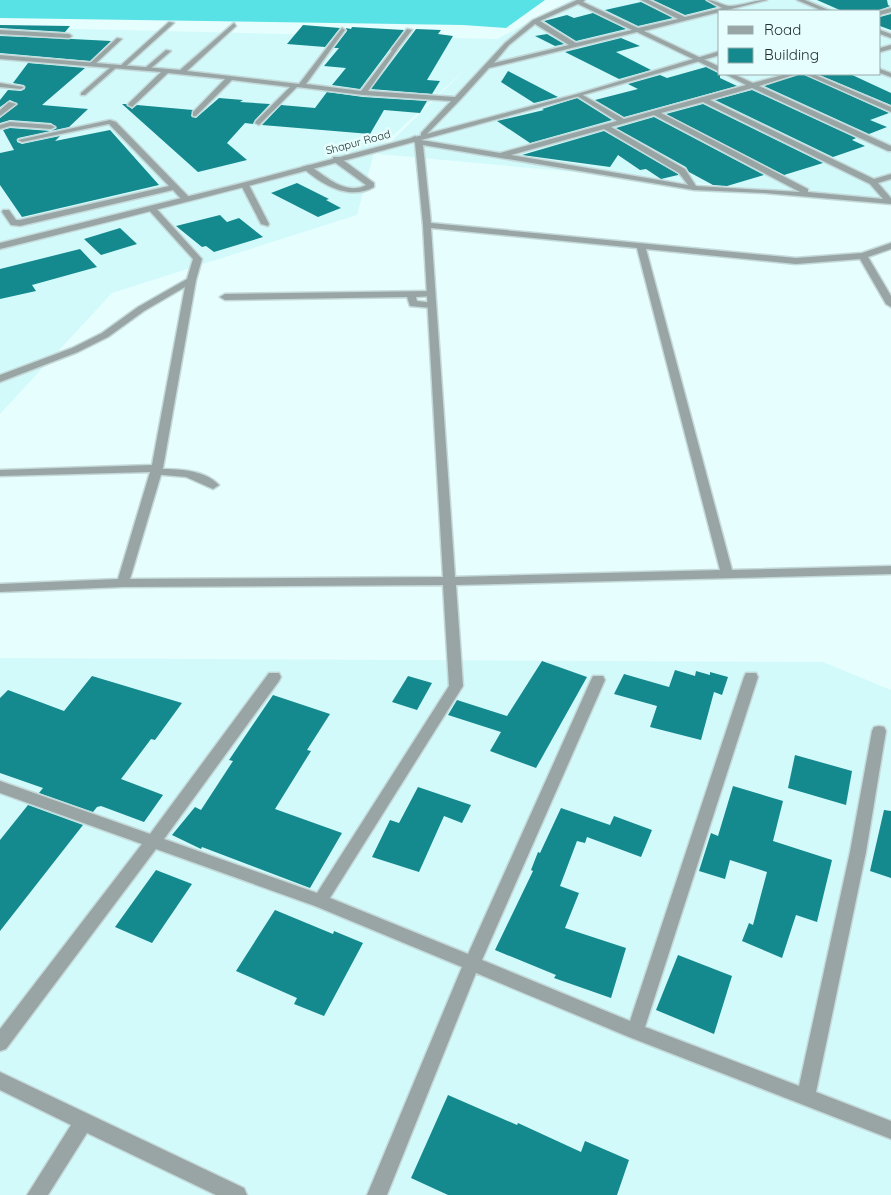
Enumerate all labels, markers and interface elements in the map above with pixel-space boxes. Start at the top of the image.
legend [718,10,881,75]
text: Road [764,20,801,39]
text: Building [764,45,819,64]
street label: Shapur Road [324,127,392,157]

